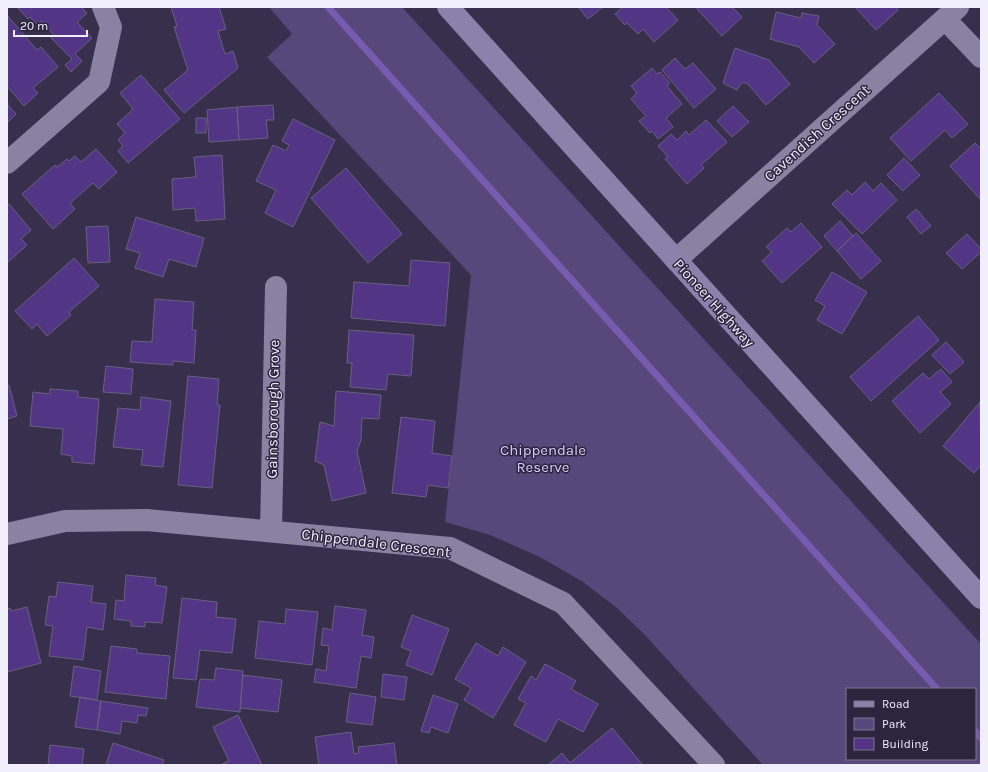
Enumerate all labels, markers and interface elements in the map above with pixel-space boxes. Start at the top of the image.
scale bar [14,12,87,38]
text: 20 m [20,19,48,33]
street label: Cavendish Crescent [760,81,874,185]
street label: Pioneer Highway [670,255,758,351]
street label: Gainsborough Grove [263,339,283,479]
park label: Chippendale Reserve [500,441,586,476]
street label: Chippendale Crescent [300,525,452,561]
legend [846,688,976,760]
text: Road [882,697,910,711]
text: Park [882,717,907,731]
text: Building [882,737,929,751]

